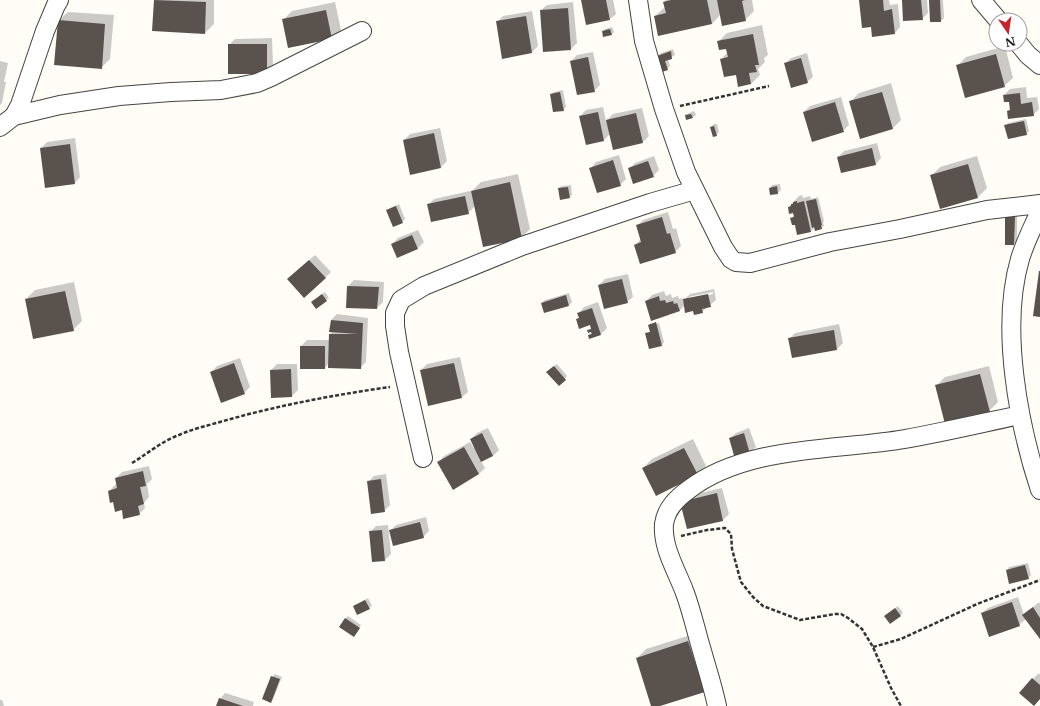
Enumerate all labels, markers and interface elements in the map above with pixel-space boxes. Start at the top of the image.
north arrow [988,12,1028,52]
text: N [1003,34,1017,50]

